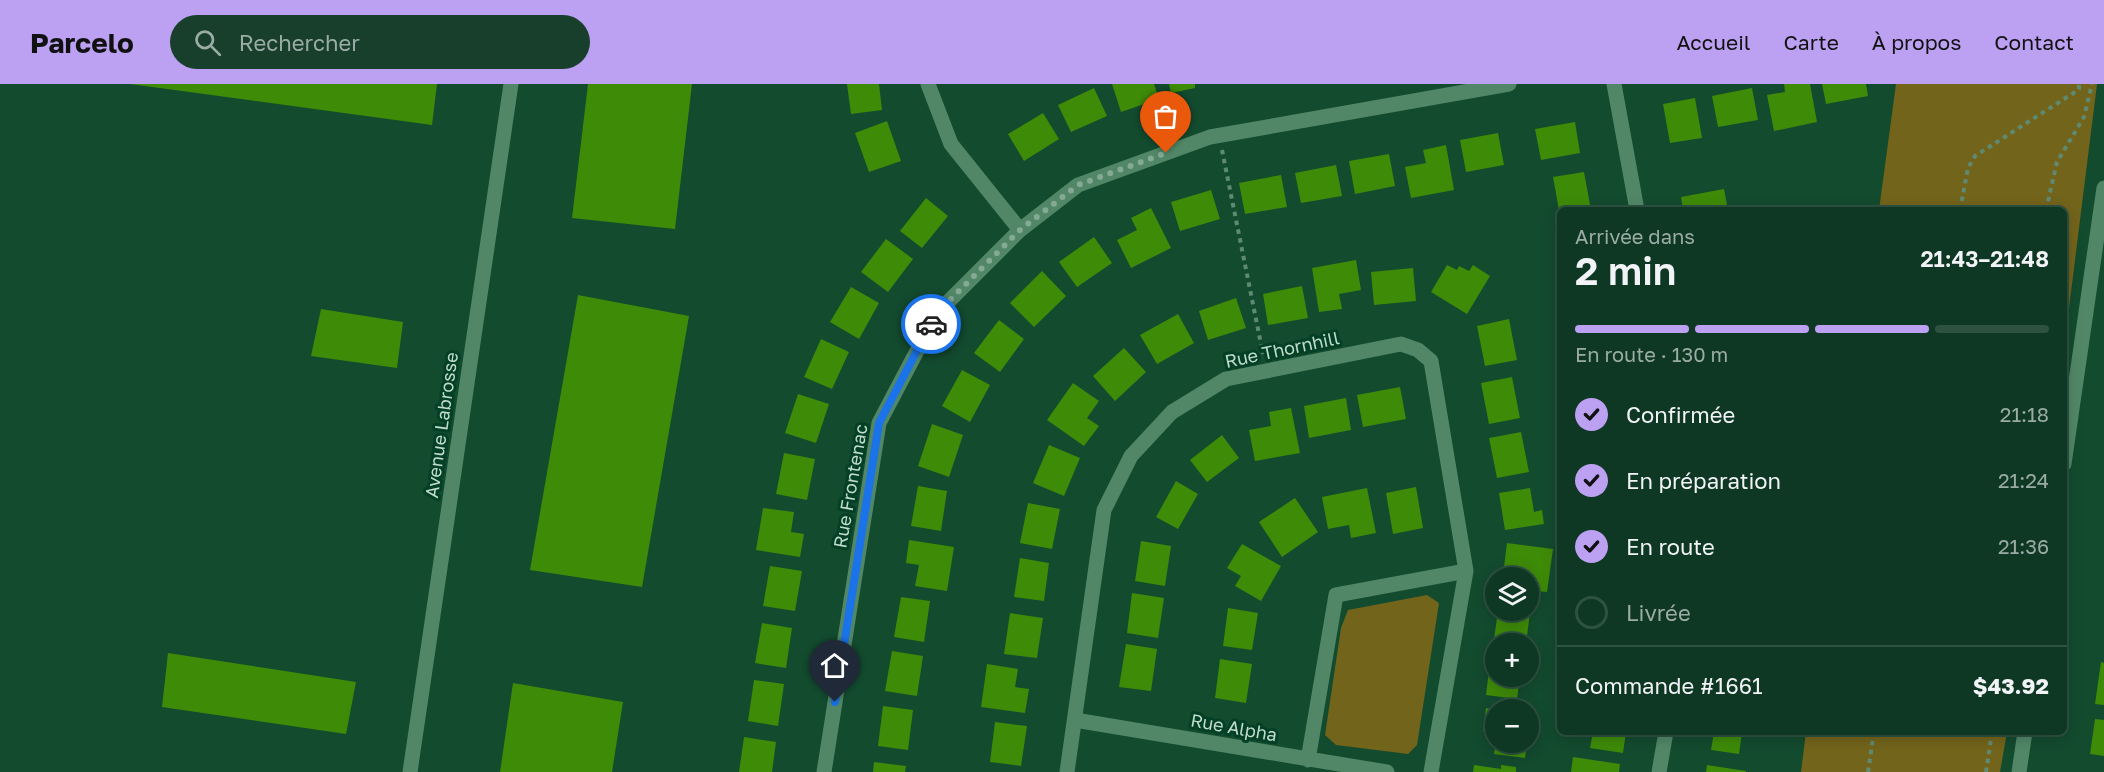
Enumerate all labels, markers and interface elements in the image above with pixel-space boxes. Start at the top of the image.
search box [170,15,590,69]
text: Parcelo [30,26,134,59]
icon: search [191,26,224,59]
text: Rechercher [239,29,360,56]
text: Accueil [1677,29,1750,55]
text: Carte [1783,29,1839,55]
text: À propos [1872,29,1961,55]
text: Contact [1994,29,2074,55]
pin [1140,91,1191,153]
icon: bag [1149,100,1182,133]
text: Arrivée dans [1575,224,1695,248]
text: 21:43–21:48 [1920,245,2049,272]
text: 2 min [1575,247,1676,294]
courier [901,294,961,354]
icon: car [915,308,948,341]
street label: Rue Thornhill [1223,326,1341,372]
text: En route · 130 m [1575,342,1728,366]
street label: Avenue Labrosse [420,351,462,499]
icon: check [1575,398,1608,431]
text: Confirmée [1626,401,1735,428]
text: 21:18 [2000,402,2049,426]
street label: Rue Frontenac [828,422,872,550]
icon: check [1575,464,1608,497]
text: En préparation [1626,467,1781,494]
text: 21:24 [1998,468,2049,492]
icon: check [1575,530,1608,563]
text: En route [1626,533,1715,560]
text: 21:36 [1998,534,2049,558]
map controls [1485,567,1539,753]
button: layers [1485,567,1539,621]
text: Livrée [1626,599,1691,626]
button: + [1485,633,1539,687]
pin [809,640,860,702]
icon: home [818,649,851,682]
text: Commande #1661 [1575,672,1763,699]
text: $43.92 [1973,672,2049,699]
button: − [1485,699,1539,753]
street label: Rue Alpha [1189,709,1279,745]

